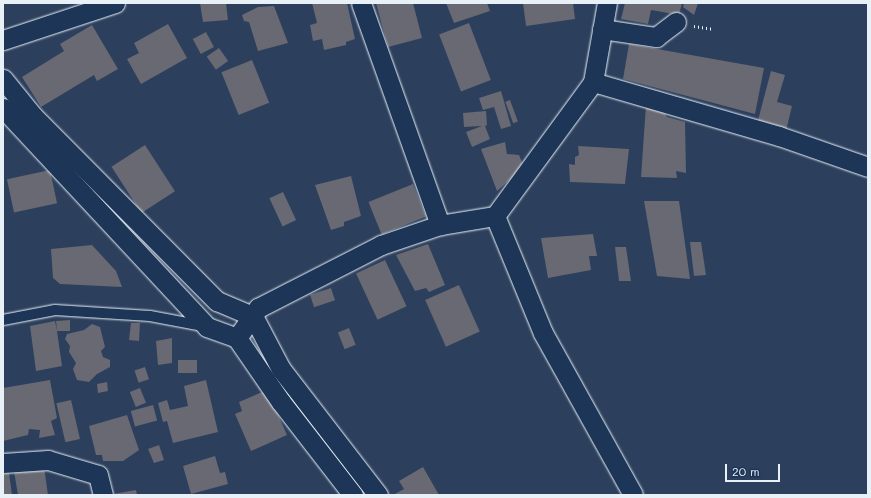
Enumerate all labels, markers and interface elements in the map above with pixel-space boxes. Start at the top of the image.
scale bar [727,456,782,482]
text: 20 m [732,463,760,479]

